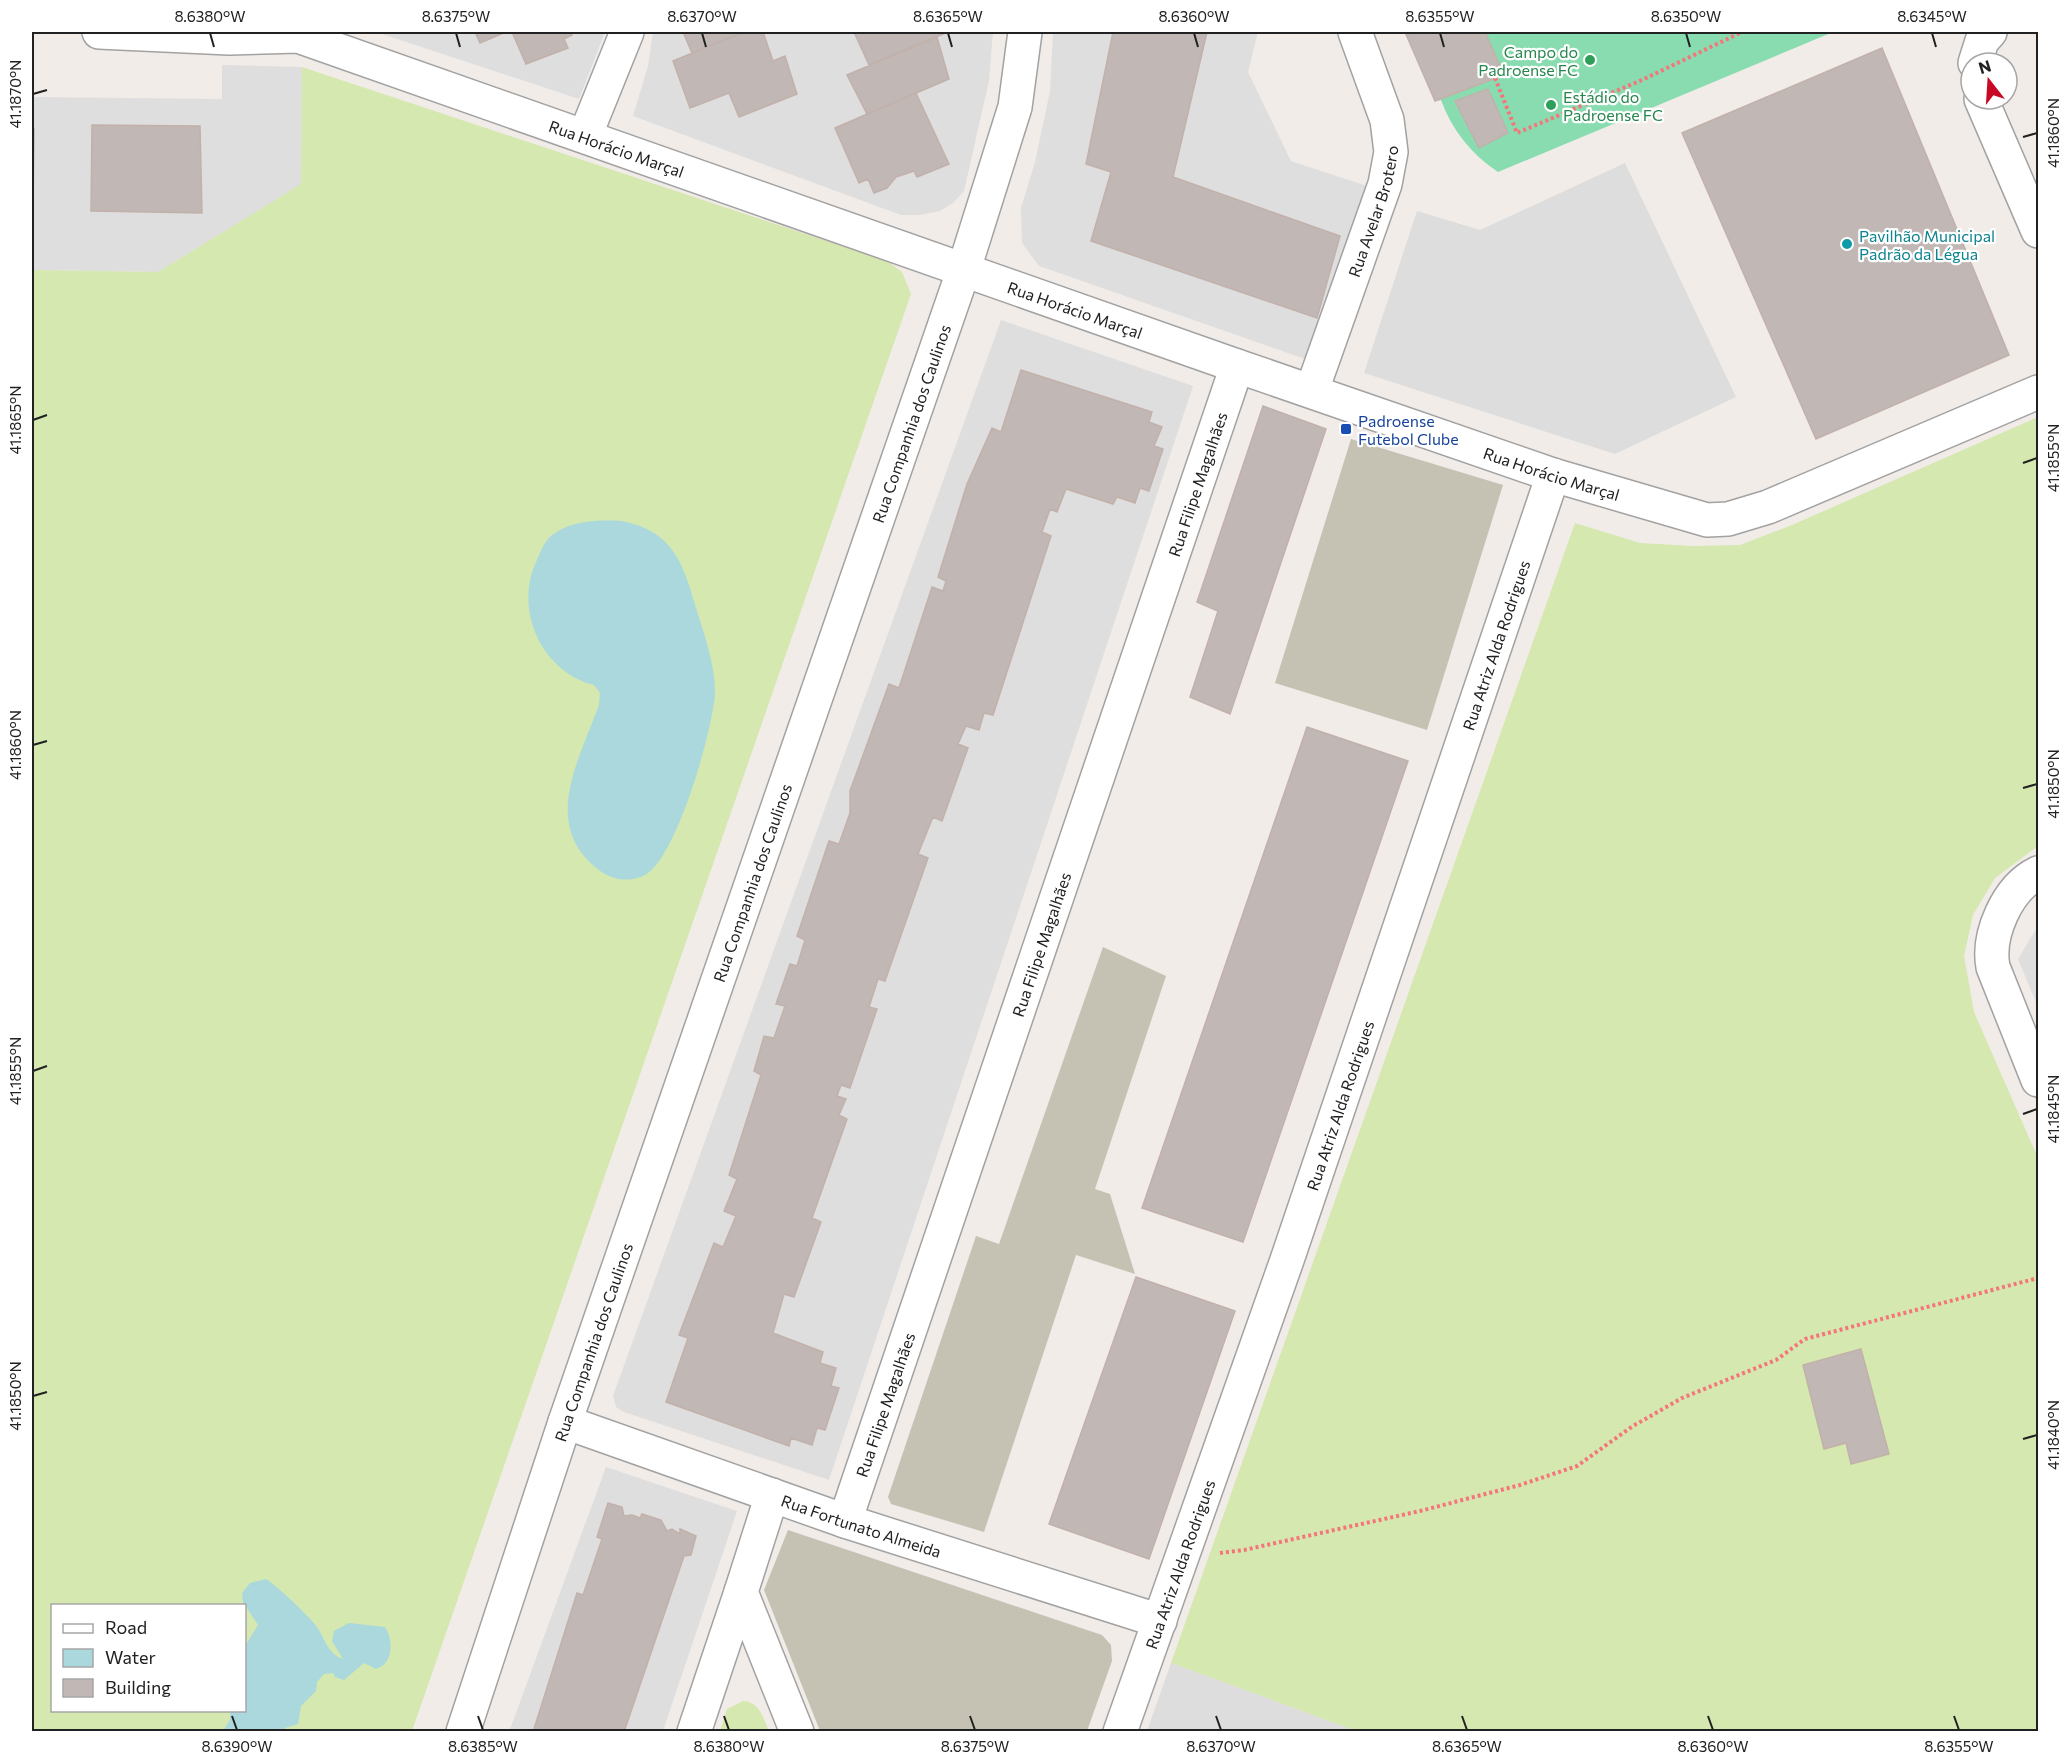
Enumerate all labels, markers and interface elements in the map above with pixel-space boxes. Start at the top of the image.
text: 8.6380°W [175,7,245,25]
text: 8.6375°W [422,7,490,25]
text: 8.6370°W [667,7,737,25]
text: 8.6365°W [913,7,983,25]
text: 8.6360°W [1159,7,1229,25]
text: 8.6355°W [1405,7,1475,25]
text: 8.6350°W [1651,7,1721,25]
text: 8.6345°W [1897,7,1967,25]
place label: Campo do Padroense FC [1478,42,1578,79]
north arrow [1959,51,2019,111]
marker: Campo do Padroense FC [1583,53,1597,67]
text: N [1976,55,1993,77]
text: 41.1870°N [6,60,24,128]
place label: Estádio do Padroense FC [1563,87,1663,124]
marker: Estádio do Padroense FC [1544,98,1558,112]
text: 41.1860°N [2044,98,2062,168]
street label: Rua Horácio Marçal [547,116,687,180]
street label: Rua Avelar Brotero [1343,145,1401,279]
place label: Pavilhão Municipal Padrão da Légua [1859,226,1995,263]
marker: Pavilhão Municipal Padrão da Légua [1840,237,1854,251]
street label: Rua Horácio Marçal [1005,277,1145,342]
street label: Rua Companhia dos Caulinos [867,322,954,525]
text: 41.1865°N [6,386,24,454]
street label: Rua Filipe Magalhães [1164,409,1230,559]
place label: Padroense Futebol Clube [1358,411,1459,448]
marker: Padroense Futebol Clube [1339,422,1353,436]
text: 41.1855°N [2044,424,2062,492]
street label: Rua Horácio Marçal [1481,442,1622,504]
street label: Rua Atriz Alda Rodrigues [1458,558,1533,733]
text: 41.1860°N [6,710,24,780]
text: 41.1850°N [2044,749,2062,819]
street label: Rua Companhia dos Caulinos [709,781,795,984]
street label: Rua Filipe Magalhães [1007,870,1074,1019]
street label: Rua Atriz Alda Rodrigues [1302,1018,1377,1193]
text: 41.1855°N [6,1037,24,1105]
text: 41.1845°N [2044,1075,2062,1143]
street label: Rua Companhia dos Caulinos [550,1240,636,1444]
street label: Rua Filipe Magalhães [851,1330,918,1479]
text: 41.1850°N [6,1361,24,1431]
text: 41.1840°N [2044,1400,2062,1470]
street label: Rua Atriz Alda Rodrigues [1141,1477,1218,1651]
street label: Rua Fortunato Almeida [779,1490,944,1561]
legend [51,1604,246,1712]
text: Road [105,1616,147,1638]
text: Water [105,1646,156,1668]
text: Building [105,1676,171,1698]
text: 8.6390°W [202,1737,272,1755]
text: 8.6385°W [448,1737,518,1755]
text: 8.6380°W [694,1737,764,1755]
text: 8.6375°W [941,1737,1009,1755]
text: 8.6370°W [1186,1737,1256,1755]
text: 8.6365°W [1432,1737,1502,1755]
text: 8.6360°W [1678,1737,1748,1755]
text: 8.6355°W [1924,1737,1994,1755]

